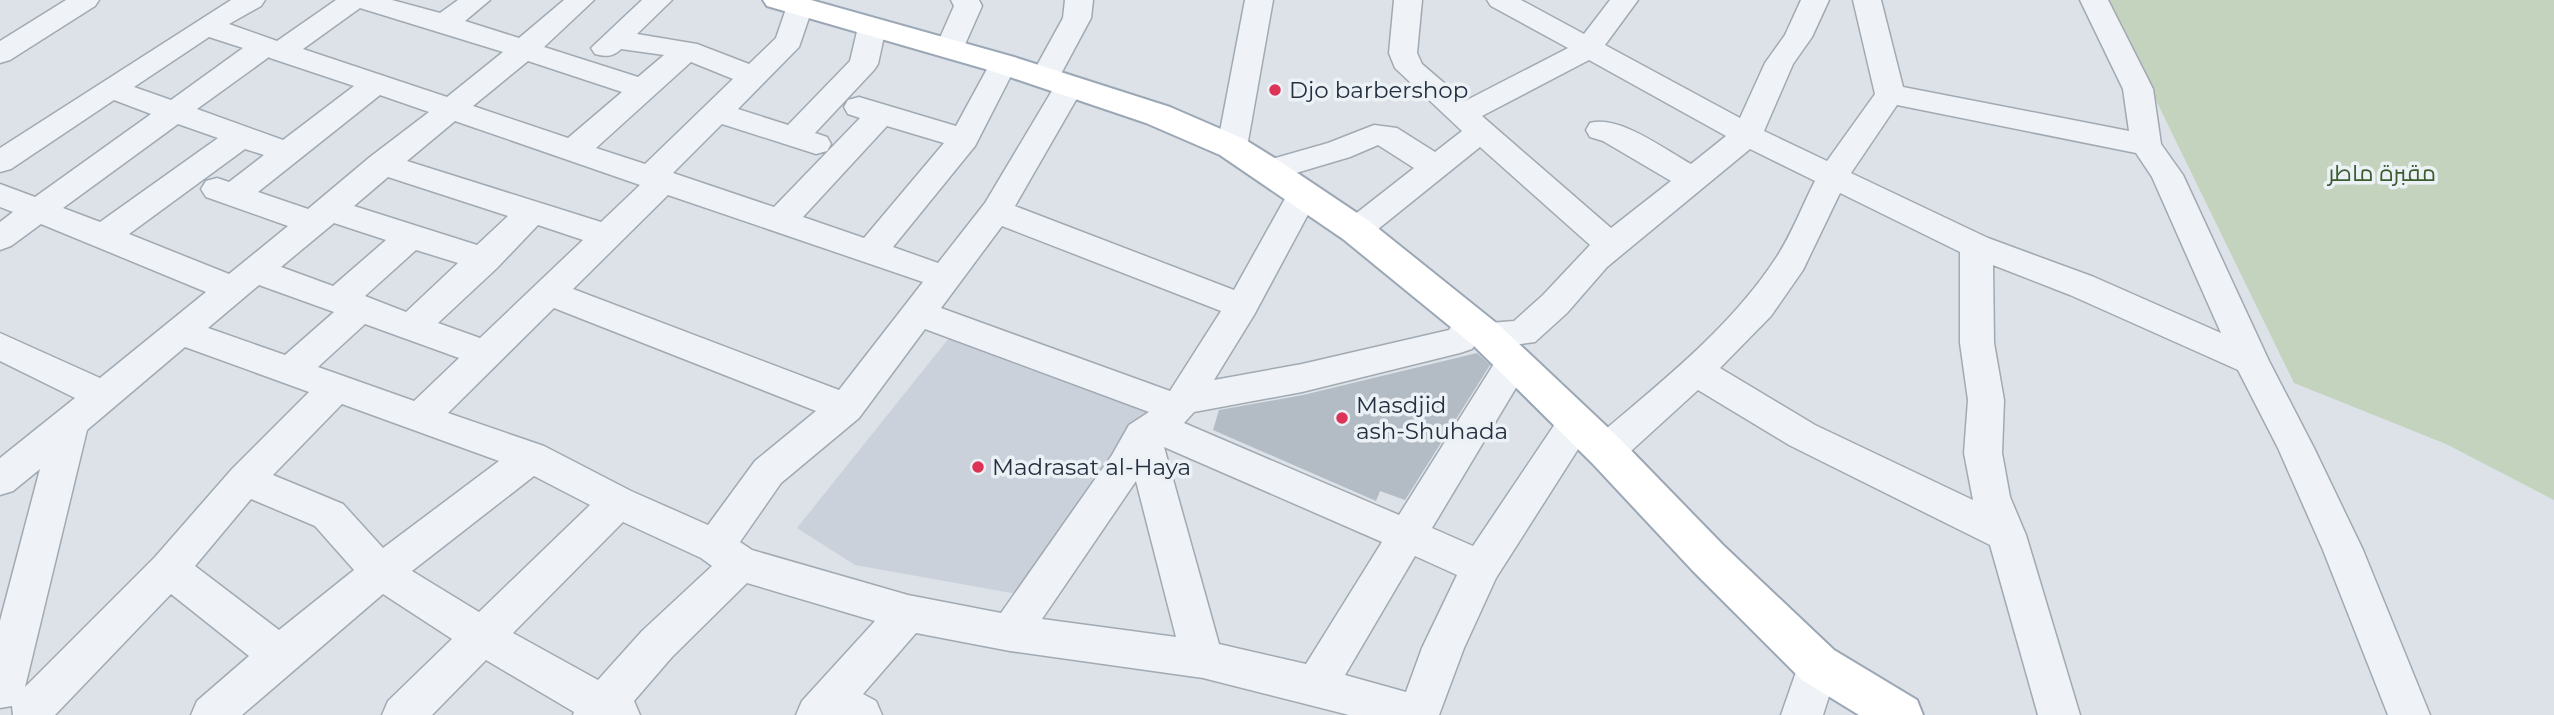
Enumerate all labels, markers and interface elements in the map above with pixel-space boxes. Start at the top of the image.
place label: Djo barbershop [1289,76,1468,104]
marker: Djo barbershop [1267,82,1283,98]
park label: مقبرة ماطر [2326,159,2436,187]
place label: Masdjid ash-Shuhada [1356,391,1508,445]
marker: Masdjid ash-Shuhada [1334,410,1350,426]
place label: Madrasat al-Haya [992,453,1191,481]
marker: Madrasat al-Haya [970,459,986,475]

